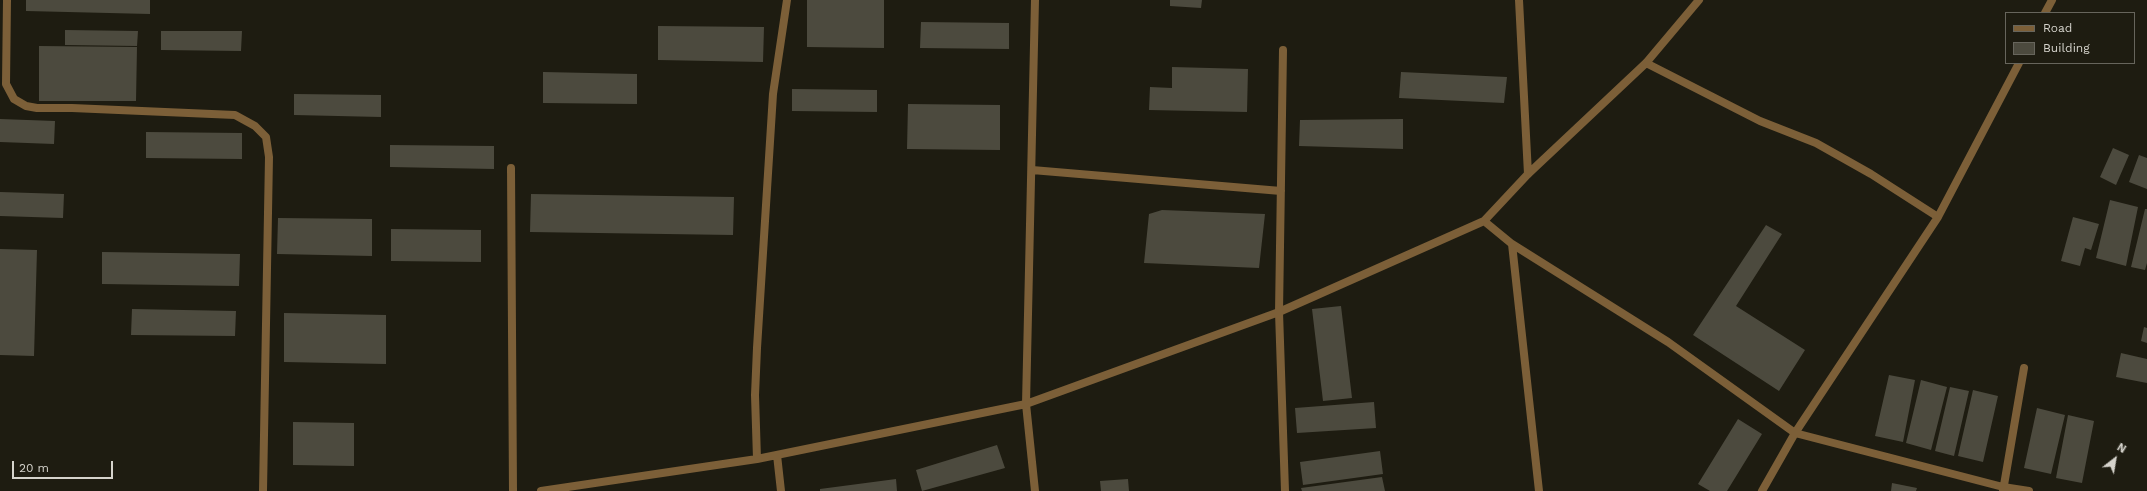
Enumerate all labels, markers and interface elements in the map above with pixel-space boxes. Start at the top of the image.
legend [2005,12,2135,64]
text: Road [2043,21,2072,35]
text: Building [2043,41,2090,55]
north arrow [2095,439,2135,479]
text: N [2115,441,2128,456]
scale bar [14,453,115,479]
text: 20 m [19,461,49,475]

